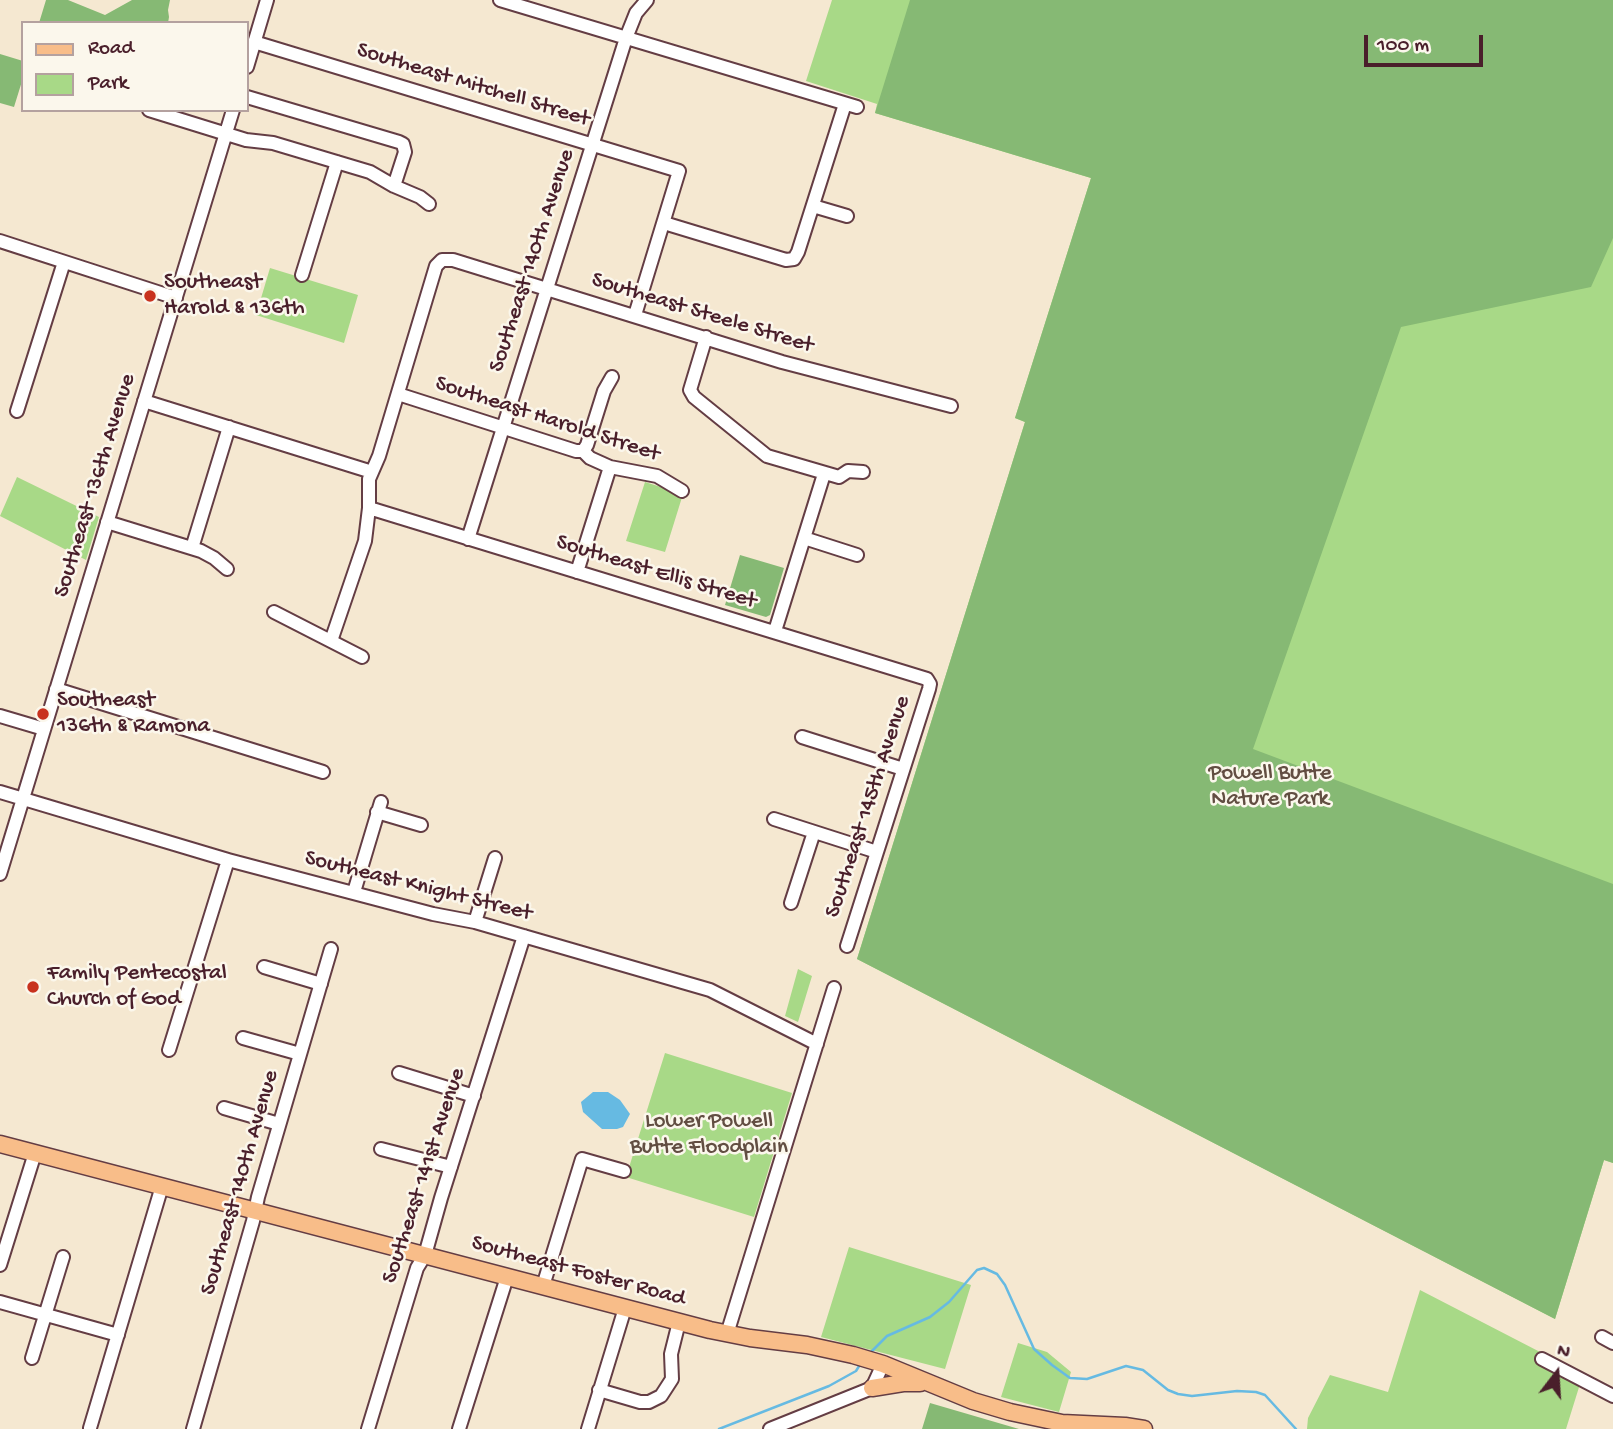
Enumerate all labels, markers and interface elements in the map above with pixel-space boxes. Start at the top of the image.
legend [21,21,248,112]
scale bar [1368,21,1487,65]
text: 100 m [1377,34,1429,59]
text: Road [88,37,134,62]
street label: Southeast Mitchell Street [353,37,593,135]
text: Park [88,72,128,97]
street label: Southeast 140th Avenue [484,146,582,376]
street label: Southeast Steele Street [588,267,816,361]
place label: Southeast Harold & 136th [164,269,305,323]
marker: Southeast Harold & 136th [142,288,158,304]
street label: Southeast 136th Avenue [49,371,143,601]
street label: Southeast Harold Street [431,371,663,469]
street label: Southeast Ellis Street [553,529,759,617]
place label: Southeast 136th & Ramona [57,687,210,741]
street label: Southeast 145th Avenue [820,693,918,921]
marker: Southeast 136th & Ramona [35,706,51,722]
park label: Powell Butte Nature Park [1208,760,1332,814]
street label: Southeast Knight Street [301,845,535,929]
place label: Family Pentecostal Church of God [47,960,227,1014]
marker: Family Pentecostal Church of God [25,979,41,995]
street label: Southeast 141st Avenue [377,1065,473,1287]
street label: Southeast 140th Avenue [196,1067,286,1299]
park label: Lower Powell Butte Floodplain [630,1108,788,1162]
street label: Southeast Foster Road [468,1230,688,1314]
north arrow [1522,1338,1592,1408]
text: N [1554,1340,1573,1365]

